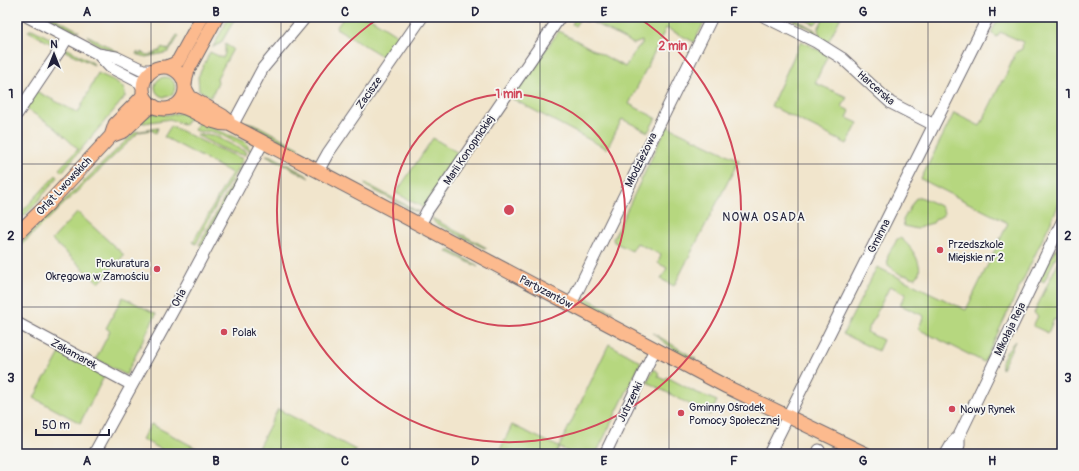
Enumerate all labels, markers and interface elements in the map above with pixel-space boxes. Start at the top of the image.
text: A [83,4,92,20]
text: B [212,4,220,20]
text: C [341,4,349,20]
text: D [471,4,479,20]
text: E [601,4,608,20]
text: F [730,4,738,20]
text: G [859,4,868,20]
text: H [988,4,996,20]
north arrow [34,34,74,74]
text: N [50,38,58,51]
text: 2 min [659,39,688,54]
street label: Harcerska [855,68,897,108]
street label: Zacisze [353,74,385,112]
text: 1 [8,86,14,102]
text: 1 [1065,86,1071,102]
text: 1 min [496,87,523,102]
street label: Marii Konopnickiej [441,113,497,187]
street label: Młodzieżowa [622,131,660,189]
street label: Orląt Lwowskich [34,154,94,218]
centre of rings [502,203,516,217]
district label: NOWA OSADA [722,210,806,225]
street label: Gminna [865,217,893,255]
text: 2 [7,228,15,244]
text: 2 [1064,228,1072,244]
place label: Przedszkole Miejskie nr 2 [948,238,1004,264]
marker: Przedszkole Miejskie nr 2 [935,245,945,255]
place label: Prokuratura Okręgowa w Zamościu [45,257,149,283]
marker: Prokuratura Okręgowa w Zamościu [152,264,162,274]
street label: Partyzantów [517,273,575,312]
street label: Orla [169,287,189,309]
street label: Mikołaja Reja [992,300,1028,358]
place label: Polak [232,326,257,339]
marker: Polak [219,327,229,337]
street label: Zakamarek [49,336,100,372]
text: 3 [7,370,15,386]
text: 3 [1064,370,1072,386]
street label: Jutrzenki [615,380,645,424]
place label: Gminny Ośrodek Pomocy Społecznej [689,401,780,427]
place label: Nowy Rynek [960,403,1015,416]
marker: Nowy Rynek [947,404,957,414]
marker: Gminny Ośrodek Pomocy Społecznej [676,408,686,418]
scale bar [36,411,109,437]
text: 50 m [42,418,70,433]
text: A [83,453,92,469]
text: B [212,453,220,469]
text: C [341,453,349,469]
text: D [471,453,479,469]
text: E [601,453,608,469]
text: F [730,453,738,469]
text: G [859,453,868,469]
text: H [988,453,996,469]

